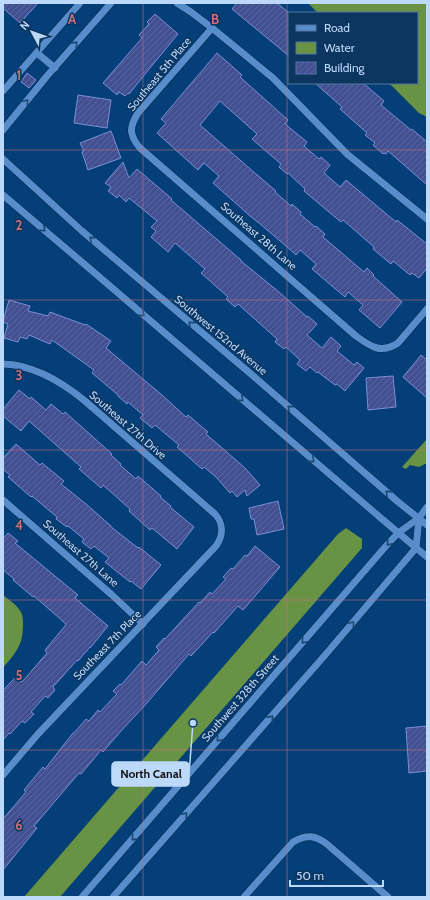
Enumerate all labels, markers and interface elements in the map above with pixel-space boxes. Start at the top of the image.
text: A [68,11,77,27]
text: B [211,11,219,27]
north arrow [12,12,52,52]
legend [288,12,418,84]
text: N [17,18,32,33]
text: Road [324,20,350,35]
street label: Southeast 5th Place [124,34,194,114]
text: Water [324,40,355,55]
one-way arrow [71,41,78,49]
text: Building [324,60,366,75]
text: 1 [17,67,21,83]
one-way arrow [22,99,29,106]
street label: Southeast 28th Lane [218,199,300,273]
text: 2 [16,217,23,233]
one-way arrow [39,225,46,232]
one-way arrow [89,237,97,244]
street label: Southwest 152nd Avenue [172,292,271,378]
one-way arrow [138,309,145,316]
one-way arrow [189,321,196,328]
text: 3 [15,367,23,383]
street label: Southeast 27th Drive [87,388,170,463]
one-way arrow [236,394,243,401]
one-way arrow [287,405,295,413]
one-way arrow [307,455,315,463]
one-way arrow [386,491,393,498]
street label: Southeast 27th Lane [40,516,122,590]
text: 4 [15,517,23,533]
one-way arrow [387,538,394,545]
street label: Southeast 7th Place [70,607,144,683]
one-way arrow [347,621,354,628]
one-way arrow [301,636,308,643]
street label: Southwest 328th Street [198,651,282,744]
text: 5 [16,667,23,683]
one-way arrow [266,715,273,722]
one-way arrow [216,734,223,742]
callout: North Canal [112,762,189,786]
text: North Canal [120,766,182,781]
one-way arrow [180,812,187,819]
text: 6 [15,817,23,833]
one-way arrow [131,833,138,840]
scale bar [290,862,383,888]
text: 50 m [296,868,324,883]

